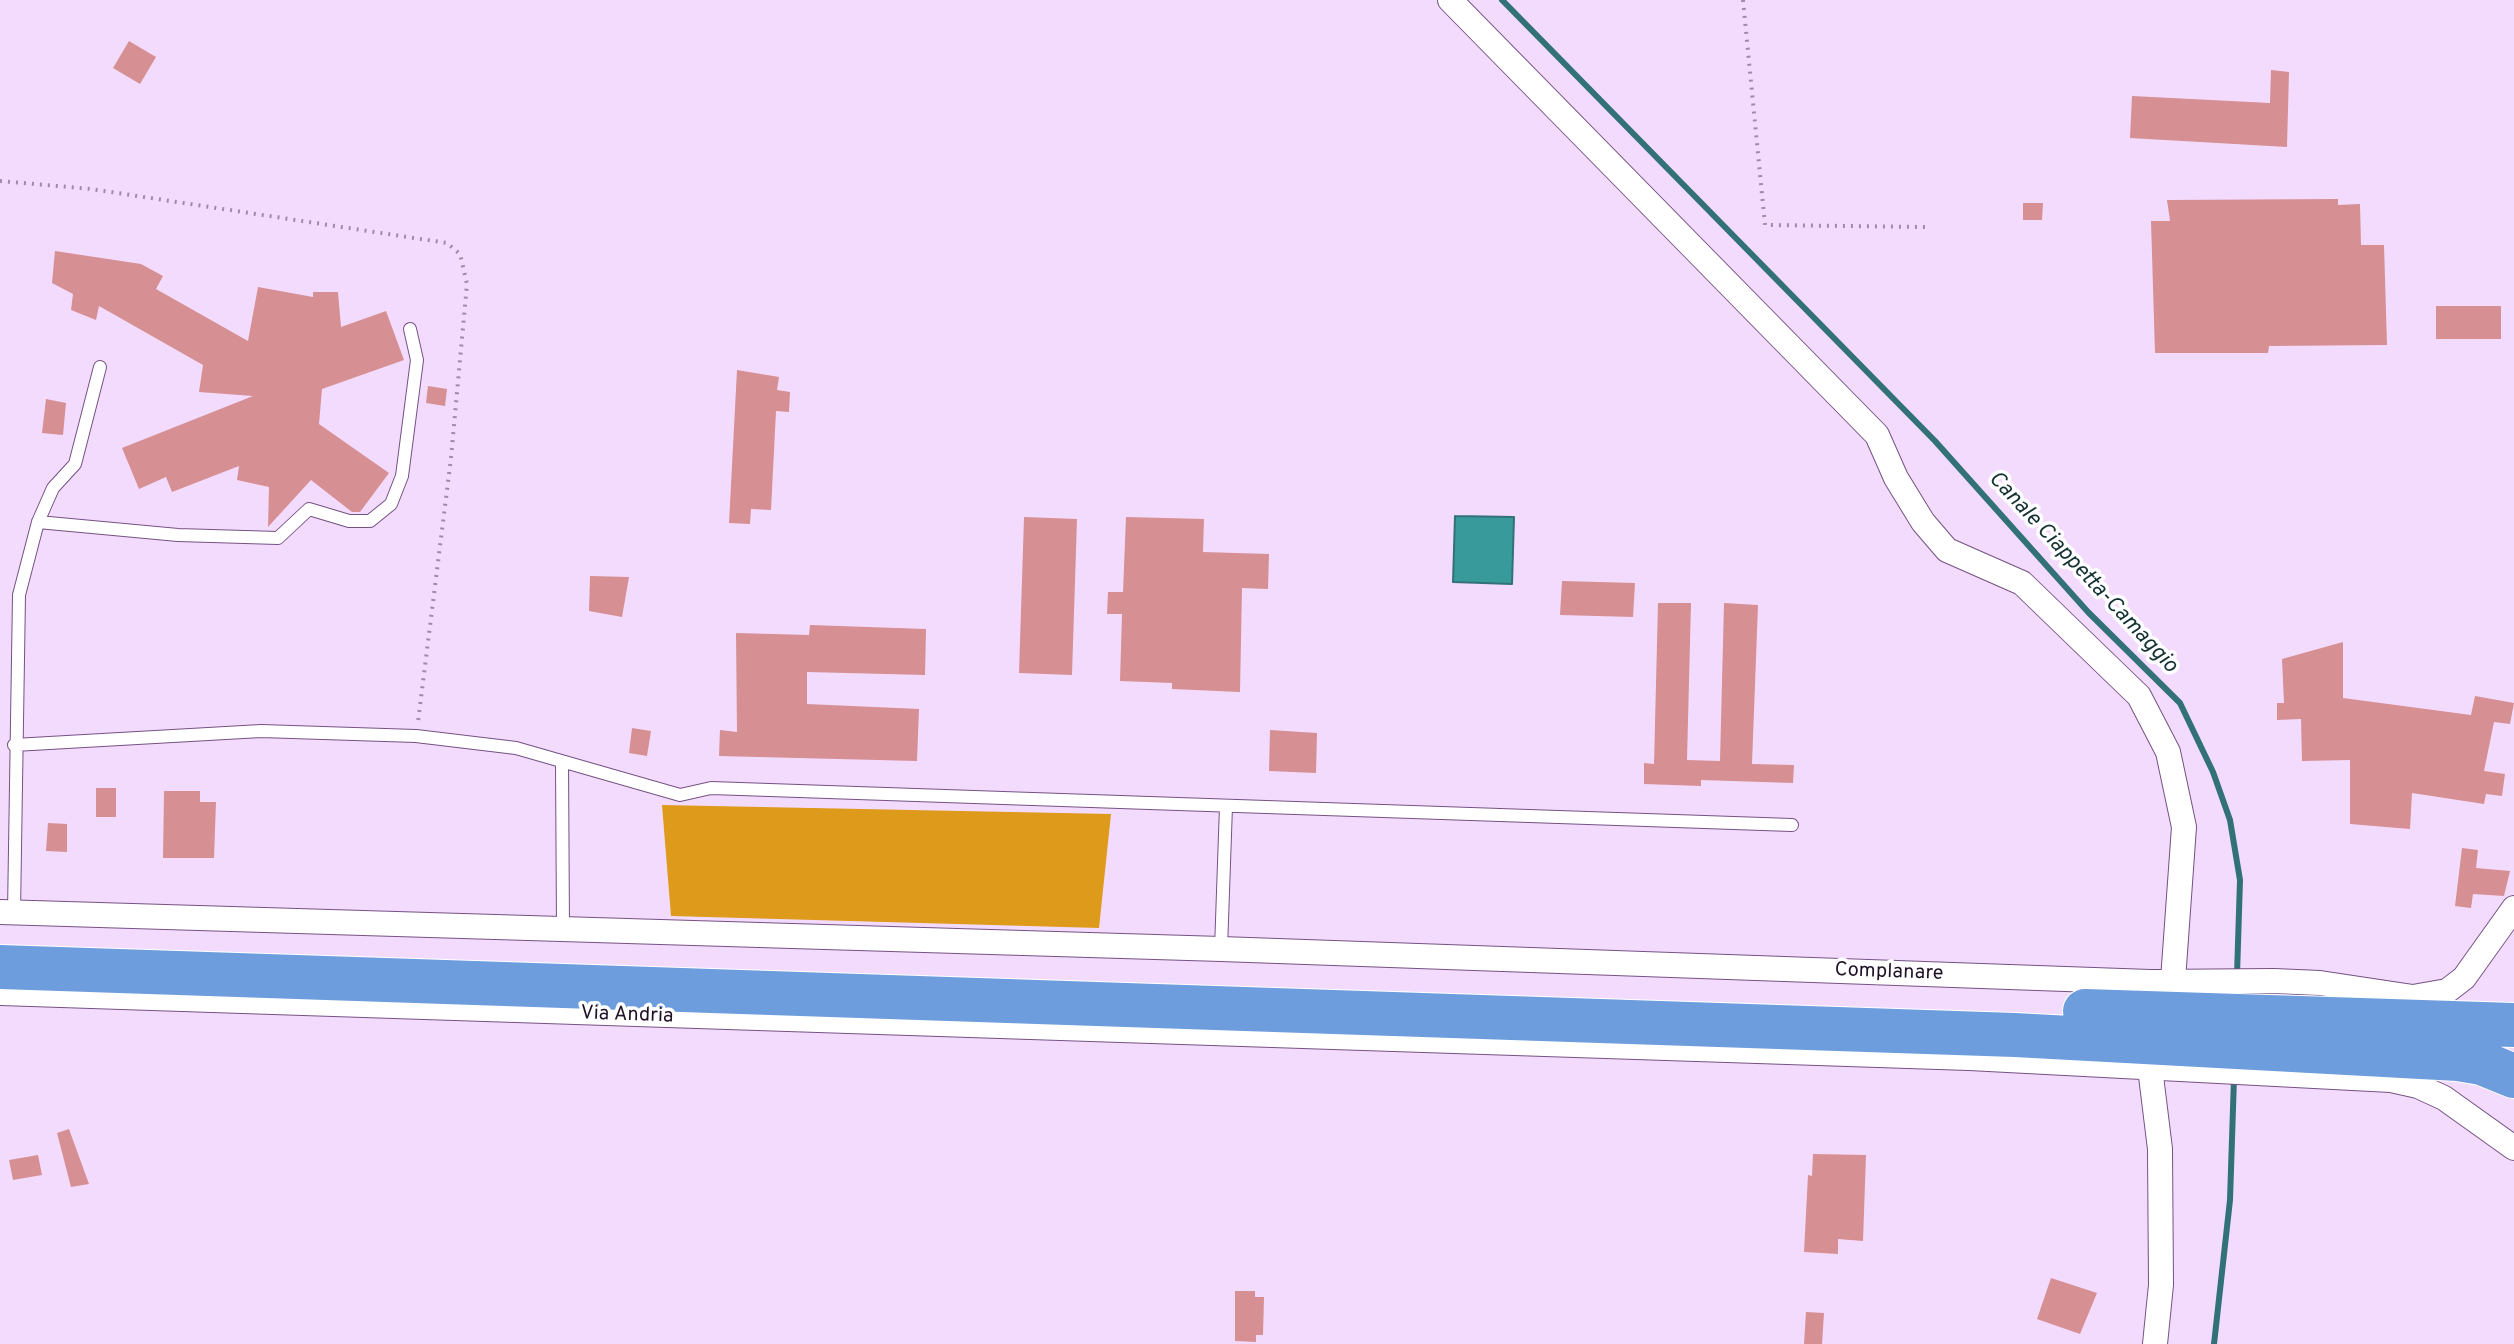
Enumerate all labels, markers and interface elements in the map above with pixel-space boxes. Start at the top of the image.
water label: Canale Ciappetta-Camaggio [1982,467,2182,679]
street label: Complanare [1834,959,1944,987]
street label: Via Andria [580,1002,674,1030]

